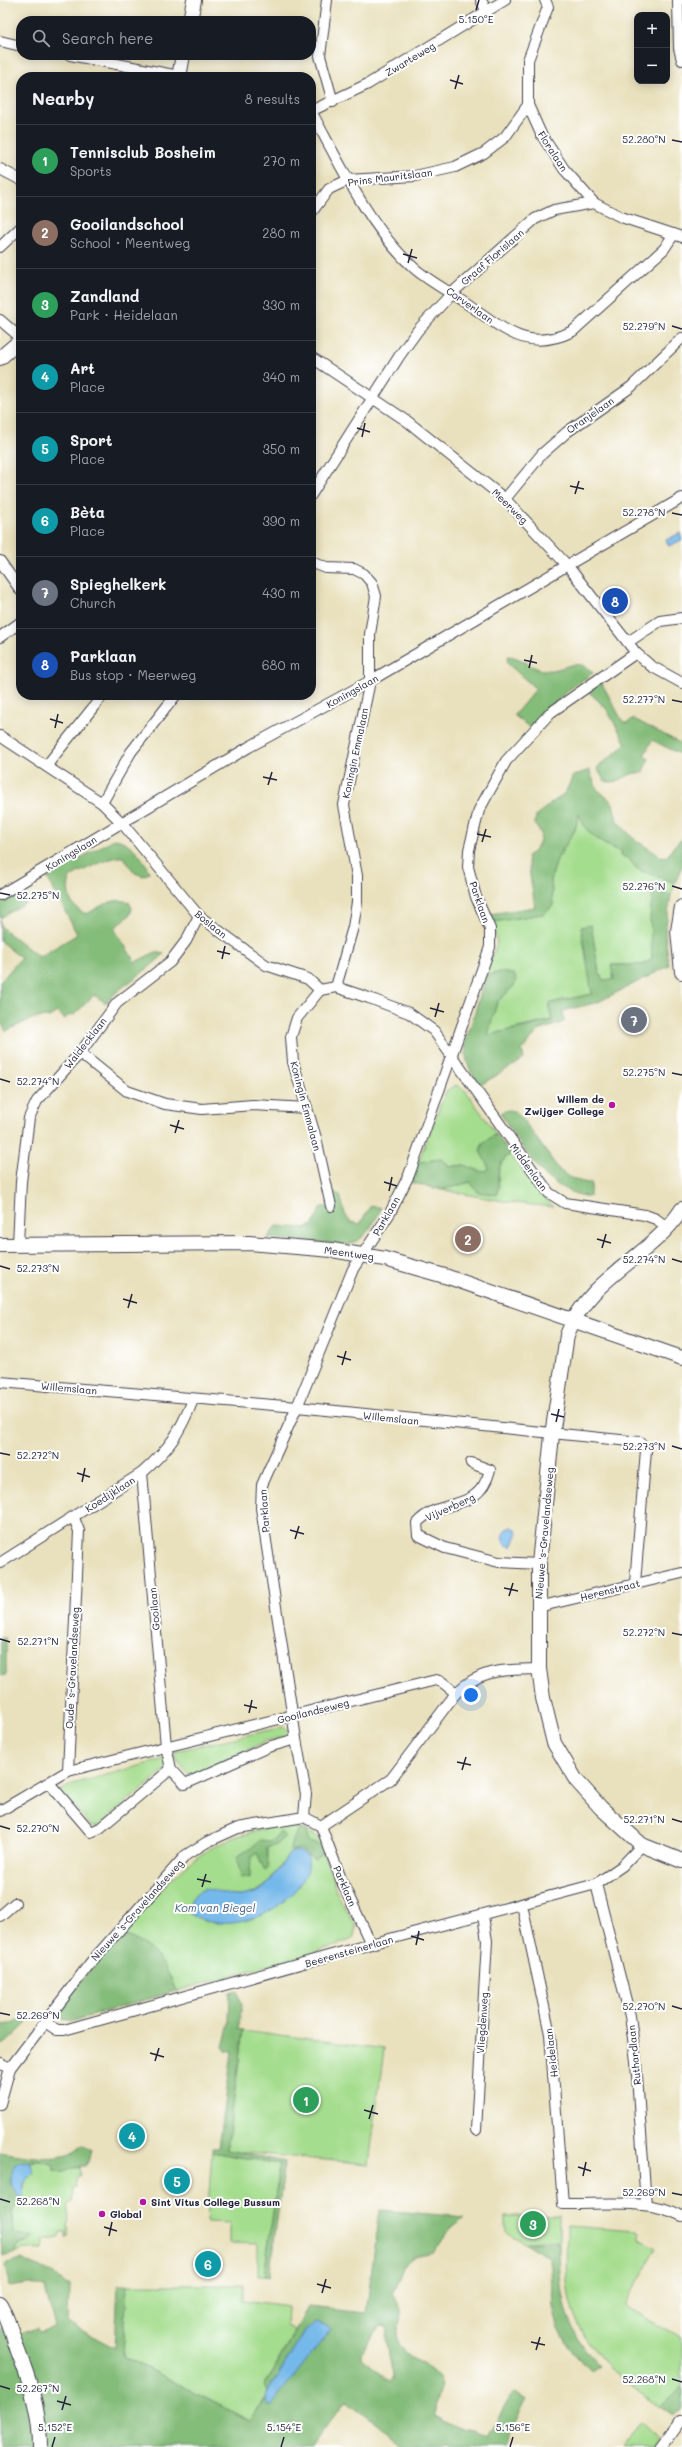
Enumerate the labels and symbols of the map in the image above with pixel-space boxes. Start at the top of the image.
text: 5.150°E [459,12,494,26]
street label: Zwarteweg [382,38,438,79]
street label: Floralaan [535,128,571,174]
text: 52.280°N [622,132,666,146]
street label: Prins Mauritslaan [347,165,433,189]
street label: Graaf Florislaan [457,226,527,288]
street label: Corverlaan [443,283,497,327]
text: 52.279°N [623,319,665,333]
street label: Oranjelaan [564,394,616,436]
street label: Meerweg [489,485,531,527]
text: 52.278°N [623,505,665,519]
pin: 8 [602,586,628,616]
street label: Koningslaan [324,671,380,711]
text: 52.277°N [623,692,665,706]
street label: Koningin Emmalaan [339,706,371,800]
street label: Koningslaan [43,832,99,874]
street label: Parklaan [466,879,494,925]
text: 52.276°N [623,879,665,893]
text: 52.275°N [17,888,59,902]
street label: Boslaan [192,907,230,941]
pin: 7 [621,1005,647,1035]
street label: Waldecklaan [60,1014,110,1072]
street label: Koningin Emmalaan [287,1060,325,1152]
text: 52.275°N [623,1065,665,1079]
text: 52.274°N [17,1074,59,1088]
place label: Willem de Zwijger College [525,1092,604,1118]
marker: Willem de Zwijger College [607,1100,617,1110]
street label: Middenlaan [507,1140,551,1194]
street label: Parklaan [369,1194,403,1238]
pin: 2 [455,1224,481,1254]
street label: Meentweg [323,1243,375,1263]
text: 52.274°N [623,1252,665,1266]
text: 52.273°N [17,1261,59,1275]
street label: Willemslaan [40,1379,98,1397]
street label: Willemslaan [362,1408,420,1428]
text: 52.273°N [623,1439,665,1453]
text: 52.272°N [17,1448,59,1462]
street label: Nieuwe 's-Gravelandseweg [531,1466,557,1599]
street label: Koedijklaan [82,1473,138,1515]
street label: Parklaan [256,1489,272,1533]
street label: Vijverberg [423,1490,477,1524]
street label: Herenstraat [579,1576,641,1604]
street label: Gooilaan [145,1587,163,1631]
street label: Oude 's-Gravelandseweg [62,1607,82,1729]
text: 52.272°N [623,1625,665,1639]
text: 52.271°N [17,1634,59,1648]
your location [461,1685,481,1705]
street label: Gooilandseweg [276,1695,351,1727]
text: 52.271°N [623,1812,665,1826]
text: 52.270°N [17,1821,59,1835]
street label: Nieuwe 's-Gravelandseweg [88,1856,187,1964]
street label: Parklaan [330,1863,360,1909]
water label: Kom van Biegel [175,1900,256,1915]
street label: Beerensteinerlaan [303,1932,395,1970]
street label: Vliegdenweg [473,1991,491,2054]
text: 52.270°N [623,1999,665,2013]
text: 52.269°N [16,2008,60,2022]
street label: Ruthardlaan [624,2024,644,2086]
street label: Heidelaan [541,2028,561,2078]
pin: 1 [293,2085,319,2115]
pin: 4 [119,2121,145,2151]
pin: 5 [164,2166,190,2196]
text: 52.269°N [622,2185,666,2199]
text: 52.268°N [16,2194,60,2208]
place label: Sint Vitus College Bussum [151,2195,280,2209]
marker: Sint Vitus College Bussum [138,2197,148,2207]
place label: Global [110,2207,142,2221]
marker: Global [97,2209,107,2219]
pin: 3 [520,2209,546,2239]
pin: 6 [195,2249,221,2279]
text: 52.268°N [622,2372,666,2386]
text: 52.267°N [17,2381,59,2395]
text: 5.152°E [38,2420,72,2434]
text: 5.154°E [267,2420,302,2434]
text: 5.156°E [496,2420,531,2434]

